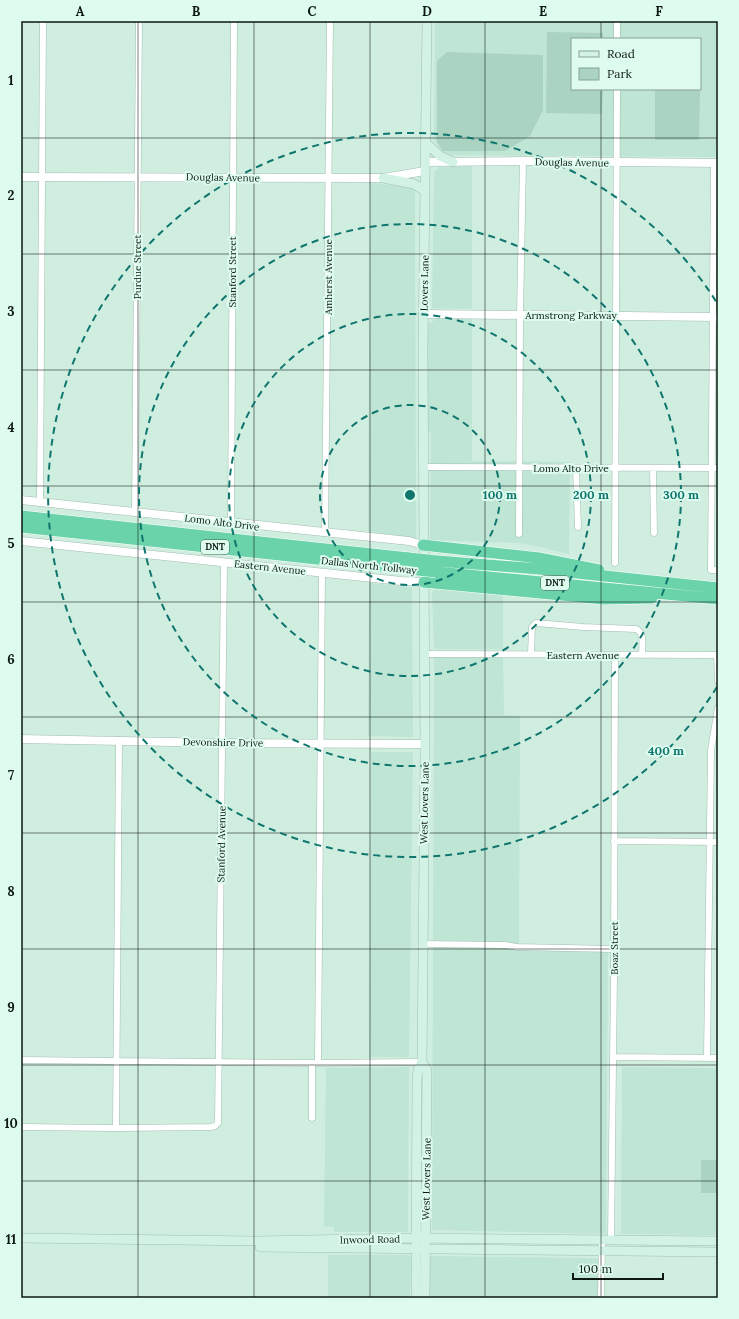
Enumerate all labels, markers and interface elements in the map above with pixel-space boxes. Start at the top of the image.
text: A [76,3,85,20]
text: B [192,3,201,20]
text: C [308,3,317,20]
text: D [422,3,432,20]
text: E [539,3,547,20]
text: F [655,3,663,20]
legend [571,38,701,90]
text: Road [607,46,635,61]
text: Park [607,66,633,81]
text: 1 [8,72,14,89]
street label: Douglas Avenue [535,155,610,170]
street label: Douglas Avenue [186,170,261,185]
text: 2 [8,187,15,204]
street label: Purdue Street [131,235,144,299]
street label: Stanford Street [226,236,239,308]
street label: Amherst Avenue [322,238,335,316]
street label: Lovers Lane [418,254,431,311]
text: 3 [7,303,15,320]
street label: Armstrong Parkway [524,309,617,322]
text: 4 [7,419,15,436]
street label: Lomo Alto Drive [533,462,609,475]
text: 100 m [483,487,517,502]
text: 200 m [573,487,609,502]
text: 300 m [663,487,699,502]
centre of rings [403,488,417,502]
street label: Lomo Alto Drive [184,511,261,534]
text: 5 [7,535,15,552]
road number: DNT [201,540,229,554]
street label: Dallas North Tollway [320,554,418,577]
street label: Eastern Avenue [233,557,307,578]
road number: DNT [541,576,569,590]
street label: Eastern Avenue [547,649,620,662]
text: 6 [7,651,15,668]
street label: Devonshire Drive [183,735,264,750]
text: 400 m [648,743,684,758]
street label: West Lovers Lane [417,761,432,844]
text: 7 [8,767,14,784]
street label: Stanford Avenue [214,805,229,882]
text: 8 [7,883,15,900]
street label: Boaz Street [608,921,621,975]
text: 9 [7,999,15,1016]
text: 10 [4,1115,18,1132]
street label: West Lovers Lane [419,1137,434,1220]
text: 11 [6,1231,16,1248]
street label: Inwood Road [340,1232,400,1247]
scale bar [573,1255,663,1281]
text: 100 m [579,1261,612,1276]

